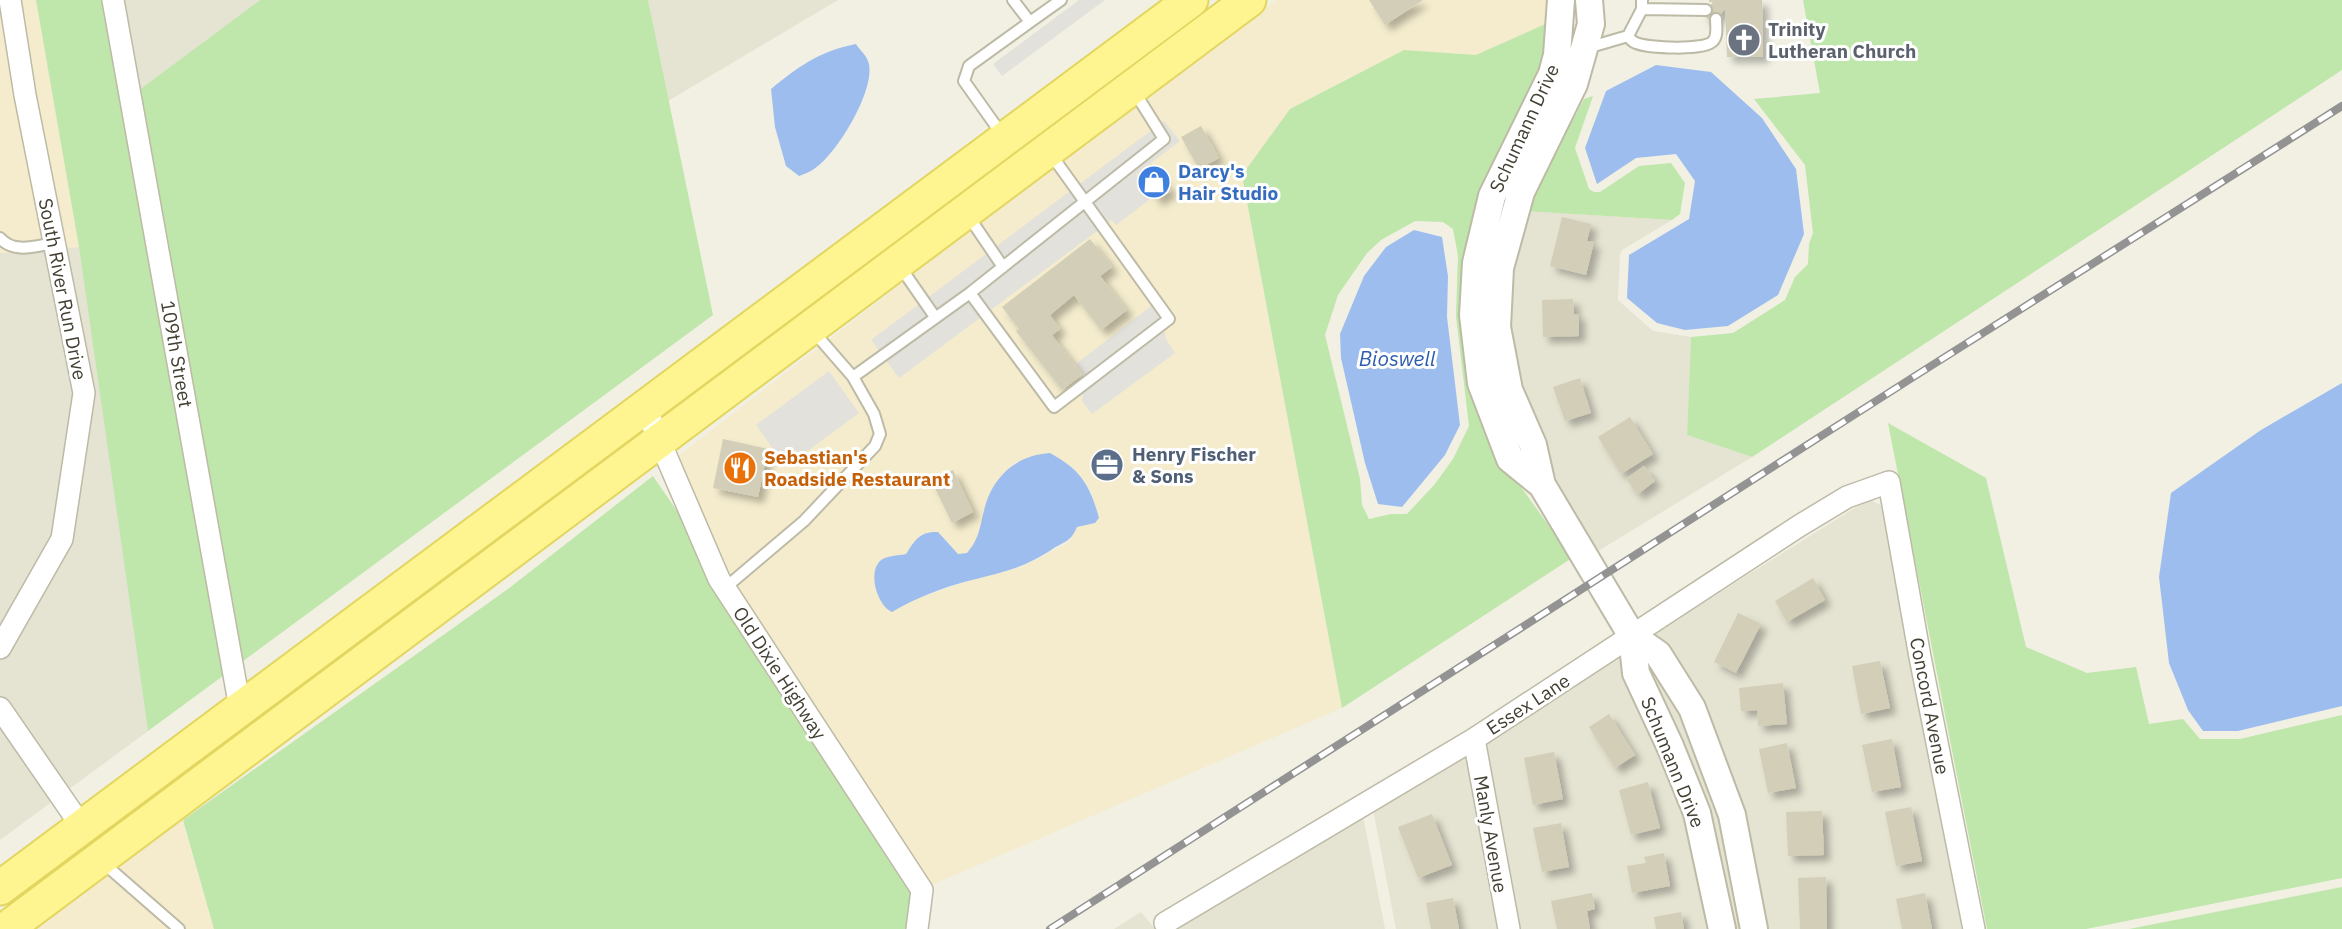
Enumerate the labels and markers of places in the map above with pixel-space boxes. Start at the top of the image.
place label: Trinity Lutheran Church [1768,17,1916,63]
church icon: Trinity Lutheran Church [1725,21,1763,59]
place label: Darcy's Hair Studio [1178,159,1279,205]
shop icon: Darcy's Hair Studio [1135,163,1173,201]
place label: Henry Fischer & Sons [1132,442,1256,488]
place label: Sebastian's Roadside Restaurant [764,445,950,491]
office icon: Henry Fischer & Sons [1088,446,1126,484]
restaurant icon: Sebastian's Roadside Restaurant [721,449,759,487]

